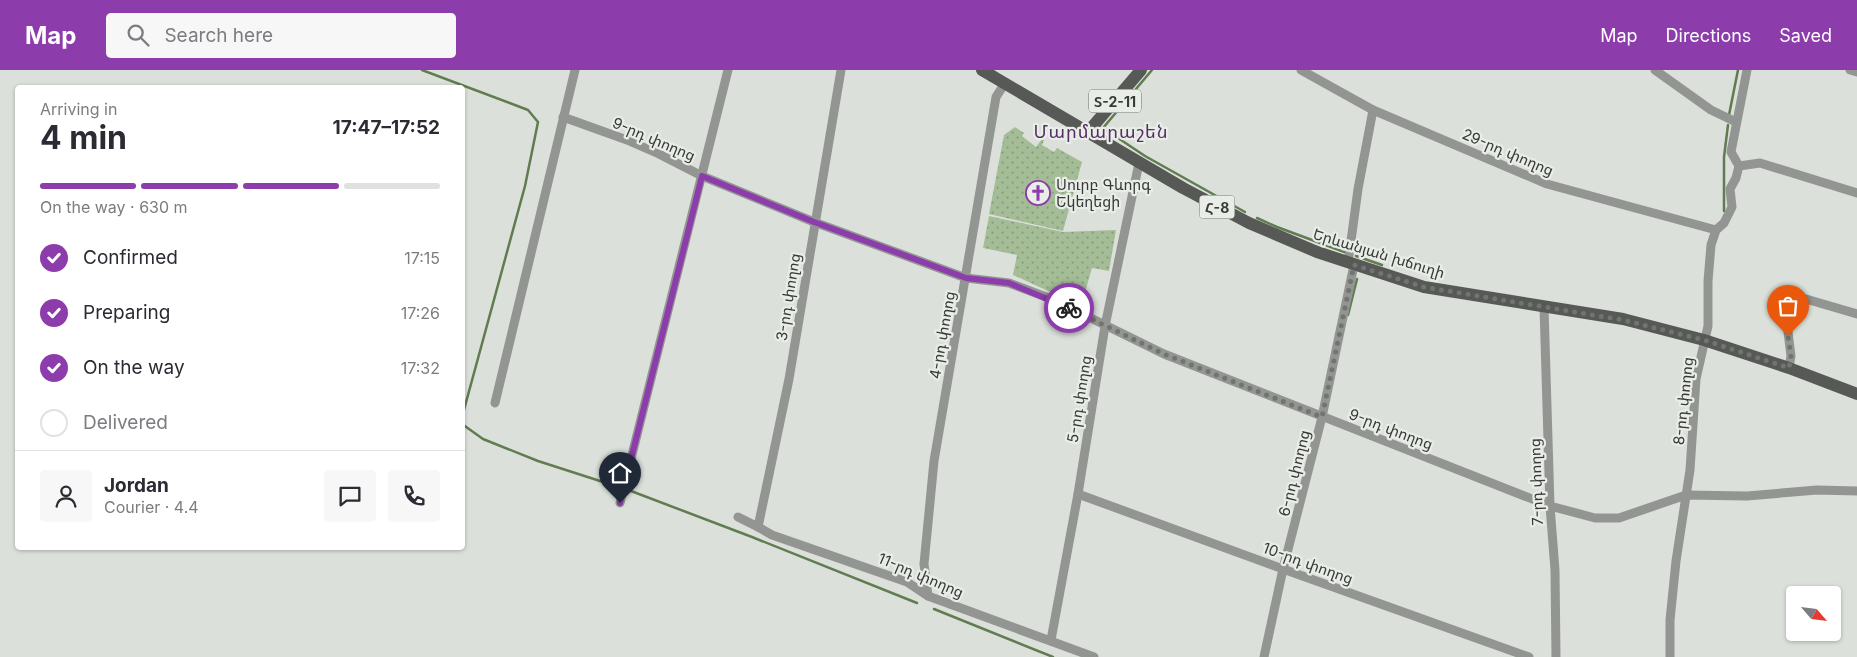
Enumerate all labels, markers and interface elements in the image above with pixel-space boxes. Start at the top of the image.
search box [106,13,456,58]
text: Map [25,21,76,50]
icon: search [124,21,152,49]
text: Search here [164,24,273,47]
text: Map [1600,25,1638,46]
text: Directions [1666,25,1751,46]
text: Saved [1779,25,1832,46]
road number: Տ-2-11 [1089,90,1141,112]
text: Arriving in [40,99,117,119]
street label: 9-րդ փողոց [610,113,698,165]
text: 17:47–17:52 [333,116,440,139]
text: 4 min [40,118,127,157]
district label: Մարմարաշեն [1034,121,1168,142]
street label: 29-րդ փողոց [1459,124,1557,180]
place label: Սուրբ Գևորգ Եկեղեցի [1056,175,1151,211]
church icon: Սուրբ Գևորգ Եկեղեցի [1025,180,1051,206]
road number: Հ-8 [1200,195,1234,218]
text: On the way · 630 m [40,197,188,217]
street label: Երևանյան խճուղի [1311,224,1447,282]
icon: check [40,244,68,272]
text: Confirmed [83,246,178,269]
text: 17:15 [404,248,440,268]
street label: 3-րդ փողոց [772,252,804,342]
courier [1044,283,1094,333]
pin [1767,285,1809,336]
street label: 4-րդ փողոց [925,290,959,380]
icon: bag [1774,292,1802,320]
icon: bike [1055,294,1083,322]
icon: check [40,299,68,327]
text: Preparing [83,301,170,324]
text: 17:26 [401,303,440,323]
icon: check [40,354,68,382]
street label: 5-րդ փողոց [1063,354,1095,444]
text: On the way [83,356,185,379]
street label: 8-րդ փողոց [1669,356,1697,446]
text: 17:32 [401,358,440,378]
street label: 9-րդ փողոց [1346,404,1436,454]
text: Delivered [83,411,168,434]
street label: 6-րդ փողոց [1274,428,1314,518]
street label: 7-րդ փողոց [1525,438,1547,526]
pin [599,452,641,503]
icon: home [606,459,634,487]
button: person [40,470,92,522]
button: chat [324,470,376,522]
button: phone [388,470,440,522]
text: Jordan [104,474,169,497]
text: Courier · 4.4 [104,497,199,517]
street label: 10-րդ փողոց [1260,538,1356,588]
street label: 11-րդ փողոց [875,548,967,602]
north arrow [1786,586,1841,641]
map controls [1786,586,1841,641]

